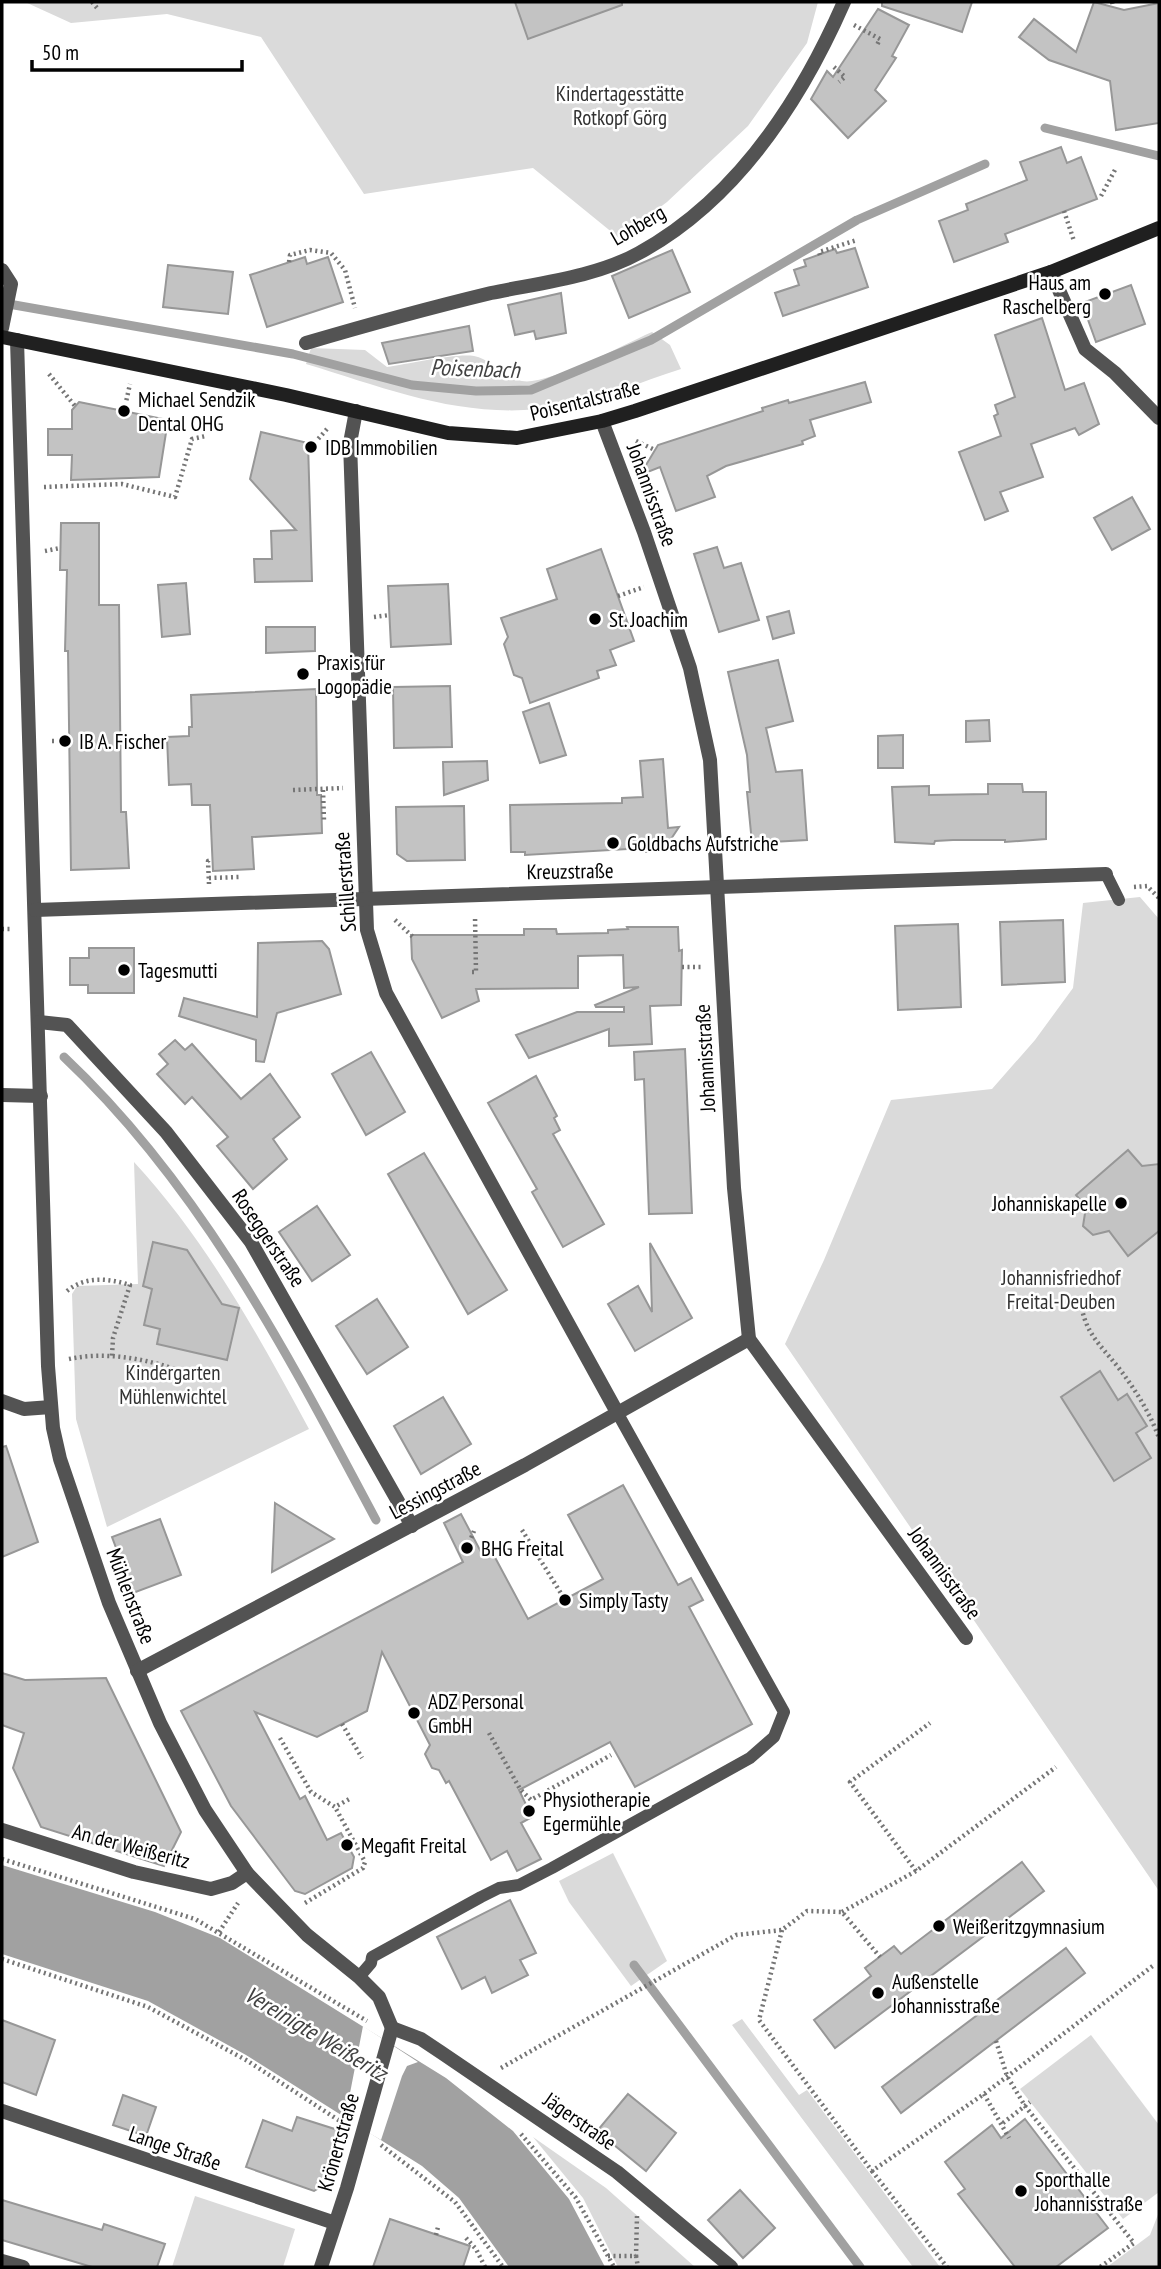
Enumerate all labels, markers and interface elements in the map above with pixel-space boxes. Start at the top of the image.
scale bar [32,28,242,72]
text: 50 m [42,39,79,66]
park label: Kindertagesstätte Rotkopf Görg [556,80,684,131]
street label: Lohberg [606,199,670,251]
place label: Haus am Raschelberg [1003,269,1091,320]
marker: Haus am Raschelberg [1097,286,1113,302]
water label: Poisenbach [430,352,522,384]
street label: Poisentalstraße [527,373,643,427]
place label: Michael Sendzik Dental OHG [138,386,255,437]
marker: Michael Sendzik Dental OHG [116,403,132,419]
place label: IDB Immobilien [325,434,438,461]
marker: IDB Immobilien [303,439,319,455]
street label: Johannisstraße [621,439,683,550]
place label: St. Joachim [609,606,688,633]
marker: St. Joachim [587,611,603,627]
place label: Praxis für Logopädie [317,649,392,700]
marker: Praxis für Logopädie [295,666,311,682]
place label: IB A. Fischer [79,728,167,755]
marker: IB A. Fischer [57,733,73,749]
place label: Goldbachs Aufstriche [627,830,779,857]
street label: Schillerstraße [328,831,362,933]
marker: Goldbachs Aufstriche [605,835,621,851]
street label: Kreuzstraße [526,857,614,885]
place label: Tagesmutti [138,957,218,984]
marker: Tagesmutti [116,962,132,978]
street label: Johannisstraße [689,1003,721,1114]
street label: Roseggerstraße [226,1184,312,1292]
place label: Johanniskapelle [991,1190,1107,1217]
marker: Johanniskapelle [1113,1195,1129,1211]
park label: Johannisfriedhof Freital-Deuben [1001,1264,1121,1315]
park label: Kindergarten Mühlenwichtel [119,1359,227,1410]
street label: Lessingstraße [385,1455,485,1525]
street label: Johannisstraße [902,1521,988,1625]
place label: BHG Freital [481,1535,564,1562]
marker: BHG Freital [459,1540,475,1556]
street label: Mühlenstraße [100,1544,162,1648]
place label: Simply Tasty [579,1587,668,1614]
marker: Simply Tasty [557,1592,573,1608]
place label: ADZ Personal GmbH [428,1688,524,1739]
marker: ADZ Personal GmbH [406,1705,422,1721]
place label: Physiotherapie Egermühle [543,1786,651,1837]
marker: Physiotherapie Egermühle [521,1803,537,1819]
street label: An der Weißeritz [69,1817,193,1875]
place label: Megafit Freital [361,1832,467,1859]
marker: Megafit Freital [339,1837,355,1853]
place label: Weißeritzgymnasium [953,1913,1105,1940]
marker: Weißeritzgymnasium [931,1918,947,1934]
place label: Außenstelle Johannisstraße [891,1968,1000,2019]
water label: Vereinigte Weißeritz [240,1979,395,2088]
marker: Außenstelle Johannisstraße [870,1985,886,2001]
street label: Jägerstraße [537,2086,622,2156]
street label: Krönertstraße [311,2090,365,2194]
street label: Lange Straße [125,2120,225,2176]
place label: Sporthalle Johannisstraße [1034,2166,1143,2217]
marker: Sporthalle Johannisstraße [1013,2183,1029,2199]

